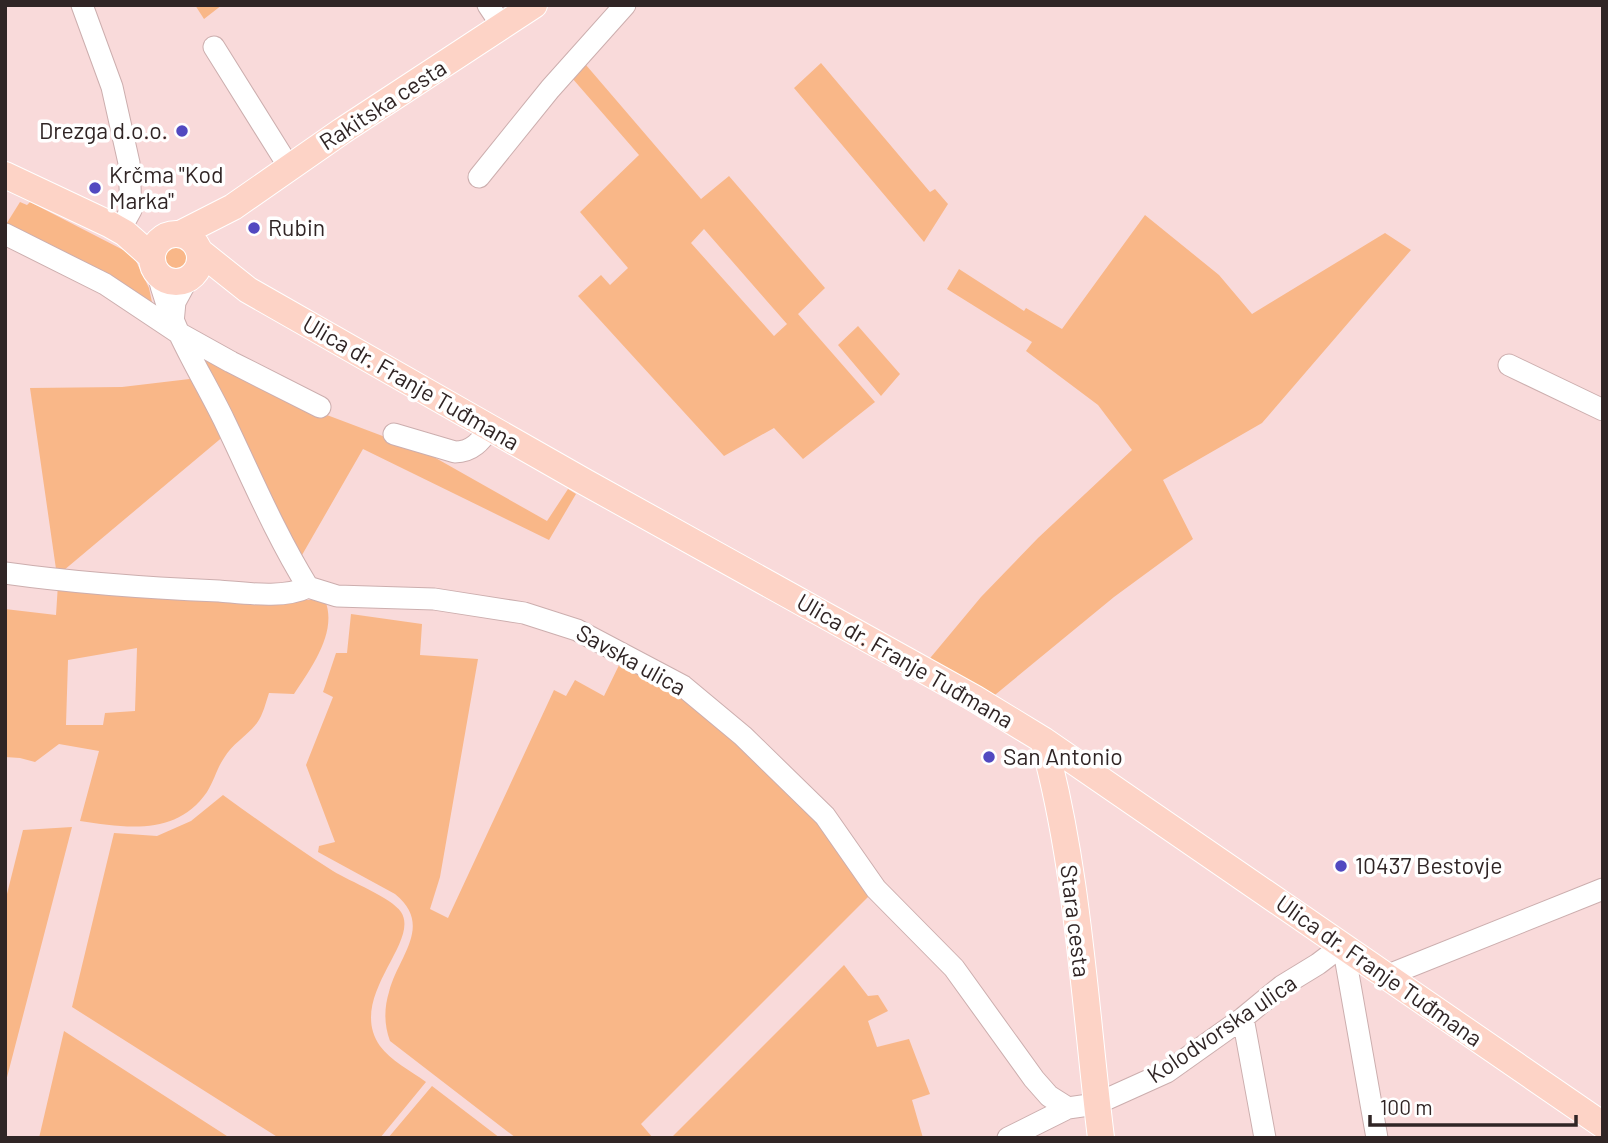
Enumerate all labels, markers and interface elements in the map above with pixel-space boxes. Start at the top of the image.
street label: Rakitska cesta [314,53,451,156]
place label: Drezga d.o.o. [39,116,168,144]
marker: Drezga d.o.o. [174,123,190,139]
place label: Krčma "Kod Marka" [109,160,224,214]
marker: Krčma "Kod Marka" [87,180,103,196]
place label: Rubin [268,213,325,241]
marker: Rubin [246,220,262,236]
street label: Ulica dr. Franje Tuđmana [298,309,525,456]
street label: Ulica dr. Franje Tuđmana [792,587,1019,734]
street label: Savska ulica [572,618,691,701]
place label: San Antonio [1003,742,1123,770]
marker: San Antonio [981,749,997,765]
place label: 10437 Bestovje [1355,851,1502,879]
marker: 10437 Bestovje [1333,858,1349,874]
street label: Stara cesta [1055,863,1097,979]
street label: Ulica dr. Franje Tuđmana [1271,888,1488,1052]
street label: Kolodvorska ulica [1142,968,1301,1088]
scale bar [1370,1084,1576,1128]
text: 100 m [1380,1094,1433,1119]

